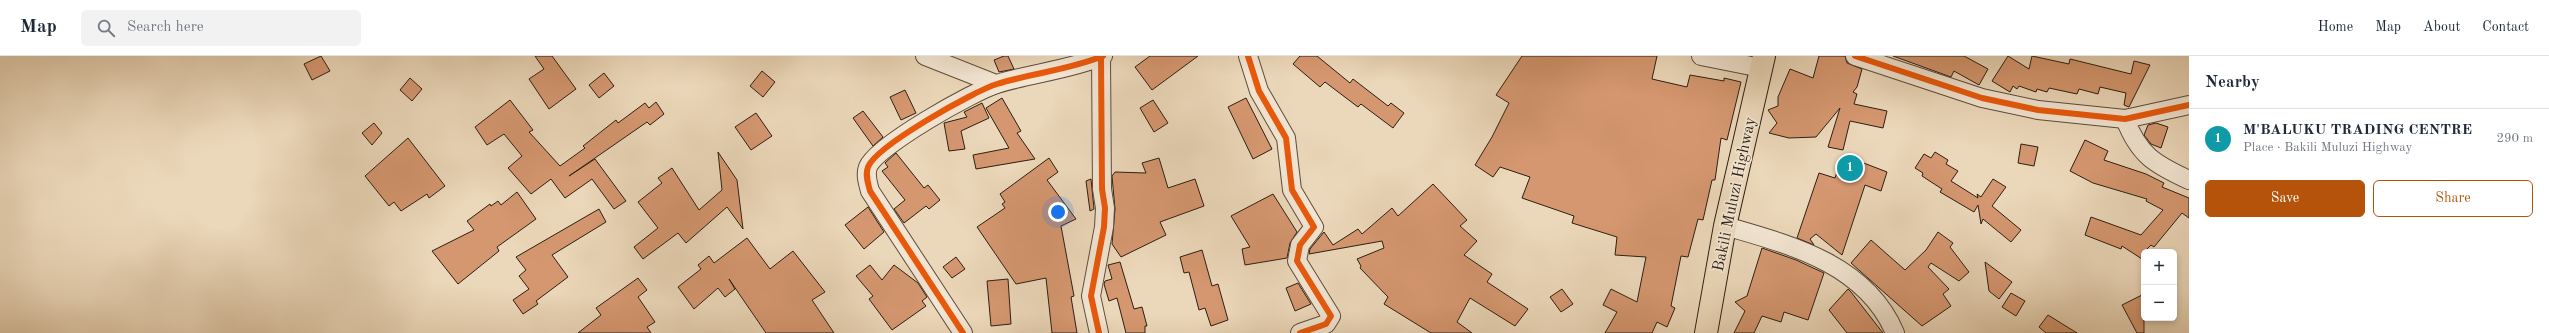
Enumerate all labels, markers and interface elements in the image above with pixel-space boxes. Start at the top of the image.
search box [81,10,361,46]
icon: search [95,17,117,39]
text: Map [20,18,57,37]
text: Search here [127,20,204,35]
text: Home [2318,20,2353,34]
text: Map [2375,20,2401,34]
text: About [2423,20,2460,34]
text: Contact [2482,20,2529,34]
text: Nearby [2205,74,2260,91]
street label: Bakili Muluzi Highway [1711,115,1759,273]
text: M'BALUKU TRADING CENTRE [2243,123,2472,138]
text: 1 [2214,132,2222,145]
text: 290 m [2496,132,2533,145]
text: Place · Bakili Muluzi Highway [2243,141,2412,154]
pin: 1 [1837,153,1863,183]
button: Save [2205,180,2365,217]
button: Share [2373,180,2533,217]
your location [1048,202,1068,222]
map controls [2141,249,2177,321]
button: + [2141,249,2177,285]
button: − [2141,285,2177,321]

